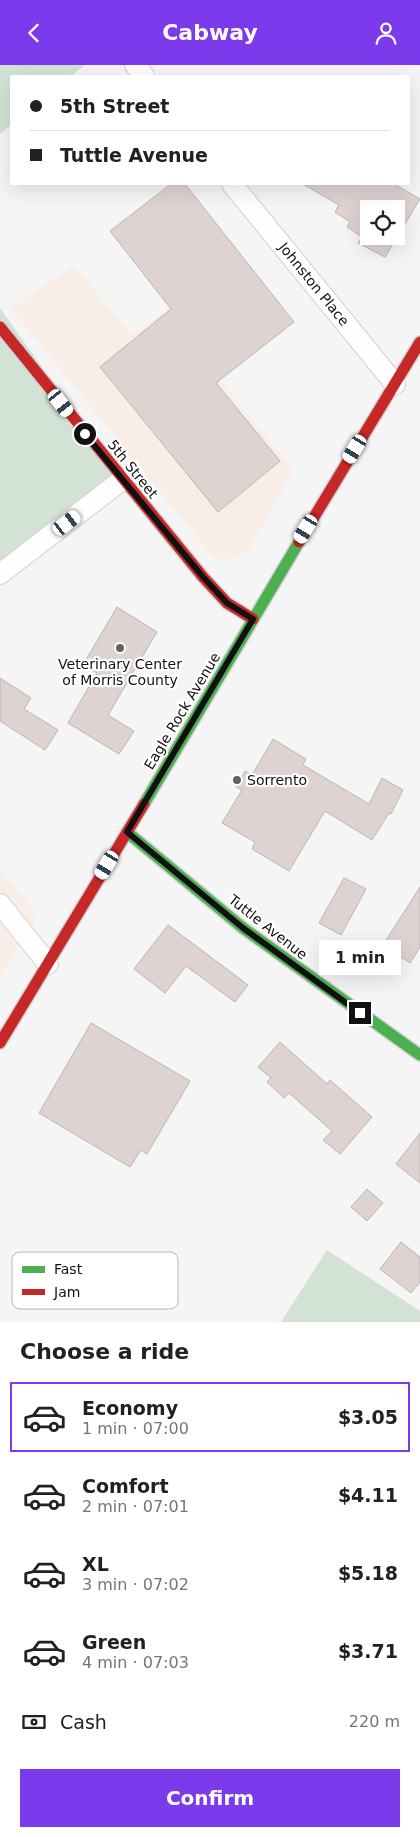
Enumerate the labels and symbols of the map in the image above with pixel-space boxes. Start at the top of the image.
street label: Johnston Place [275,238,352,329]
car [45,387,76,419]
route start [74,423,96,445]
car [340,432,369,466]
street label: 5th Street [105,437,162,502]
car [50,508,83,538]
car [291,512,320,546]
marker: Veterinary Center of Morris County [114,642,126,654]
street label: Eagle Rock Avenue [141,650,223,772]
place label: Veterinary Center of Morris County [58,656,182,688]
place label: Sorrento [247,772,307,788]
marker: Sorrento [231,774,243,786]
car [92,848,121,882]
street label: Tuttle Avenue [225,891,310,963]
callout: 1 min [319,941,401,975]
route end [349,1002,371,1024]
legend [12,1252,178,1309]
text: Fast [54,1261,83,1277]
text: Jam [53,1284,80,1300]

